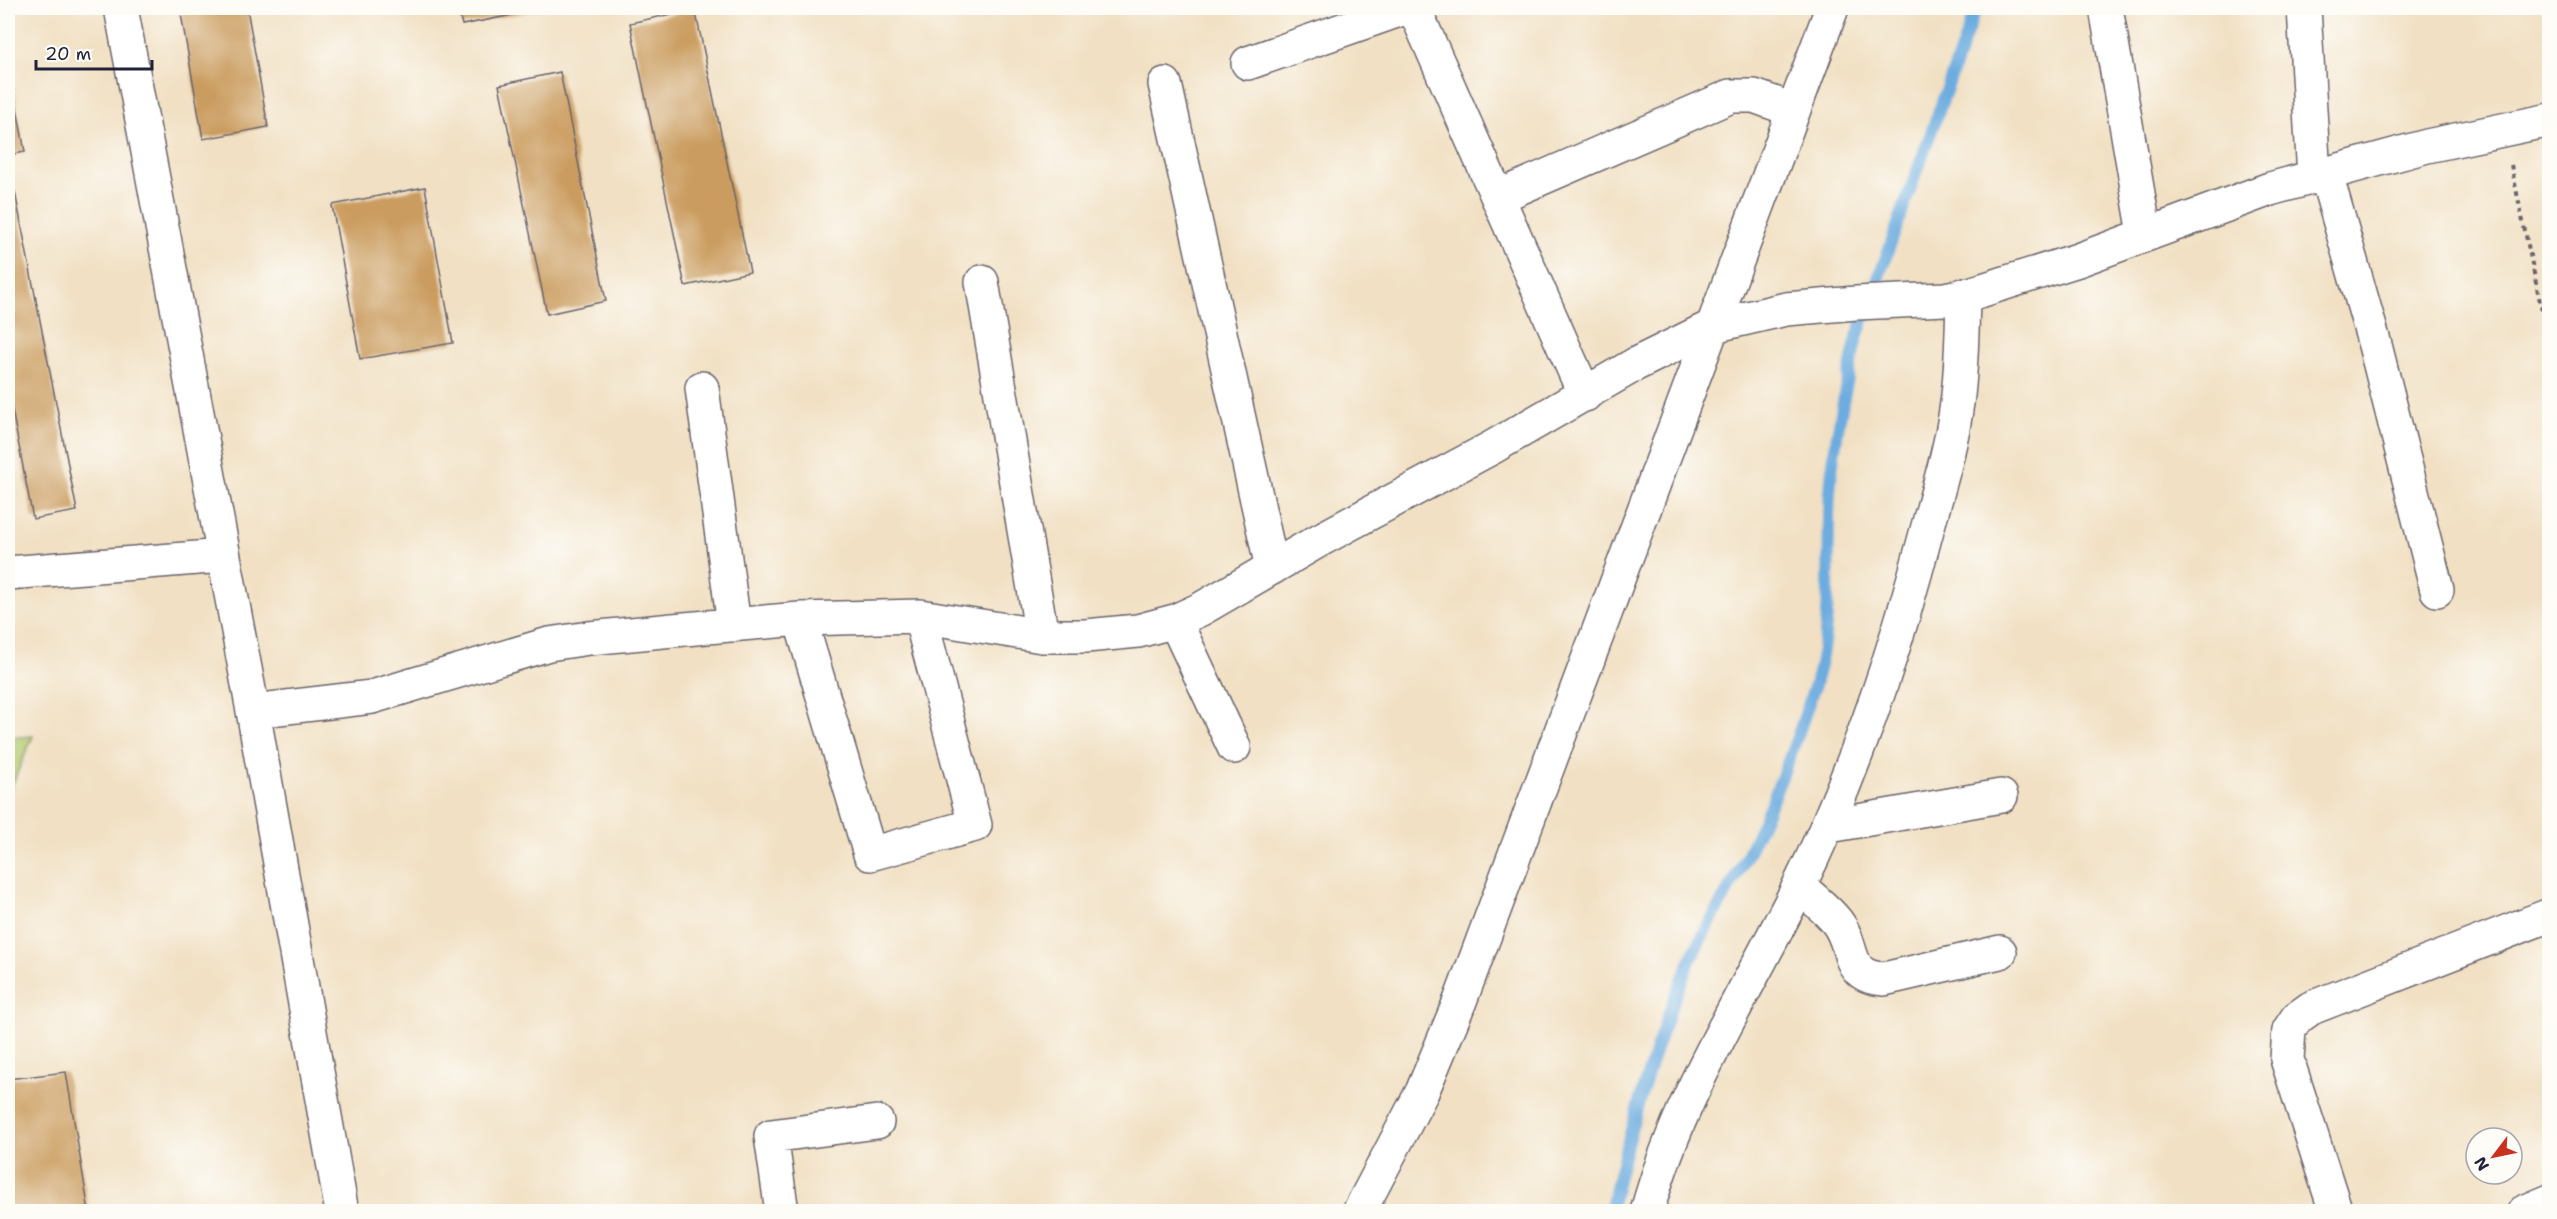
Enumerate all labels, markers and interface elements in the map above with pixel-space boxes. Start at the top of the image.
scale bar [36,33,152,71]
text: 20 m [45,42,91,66]
north arrow [2464,1126,2524,1186]
text: N [2469,1153,2494,1175]

